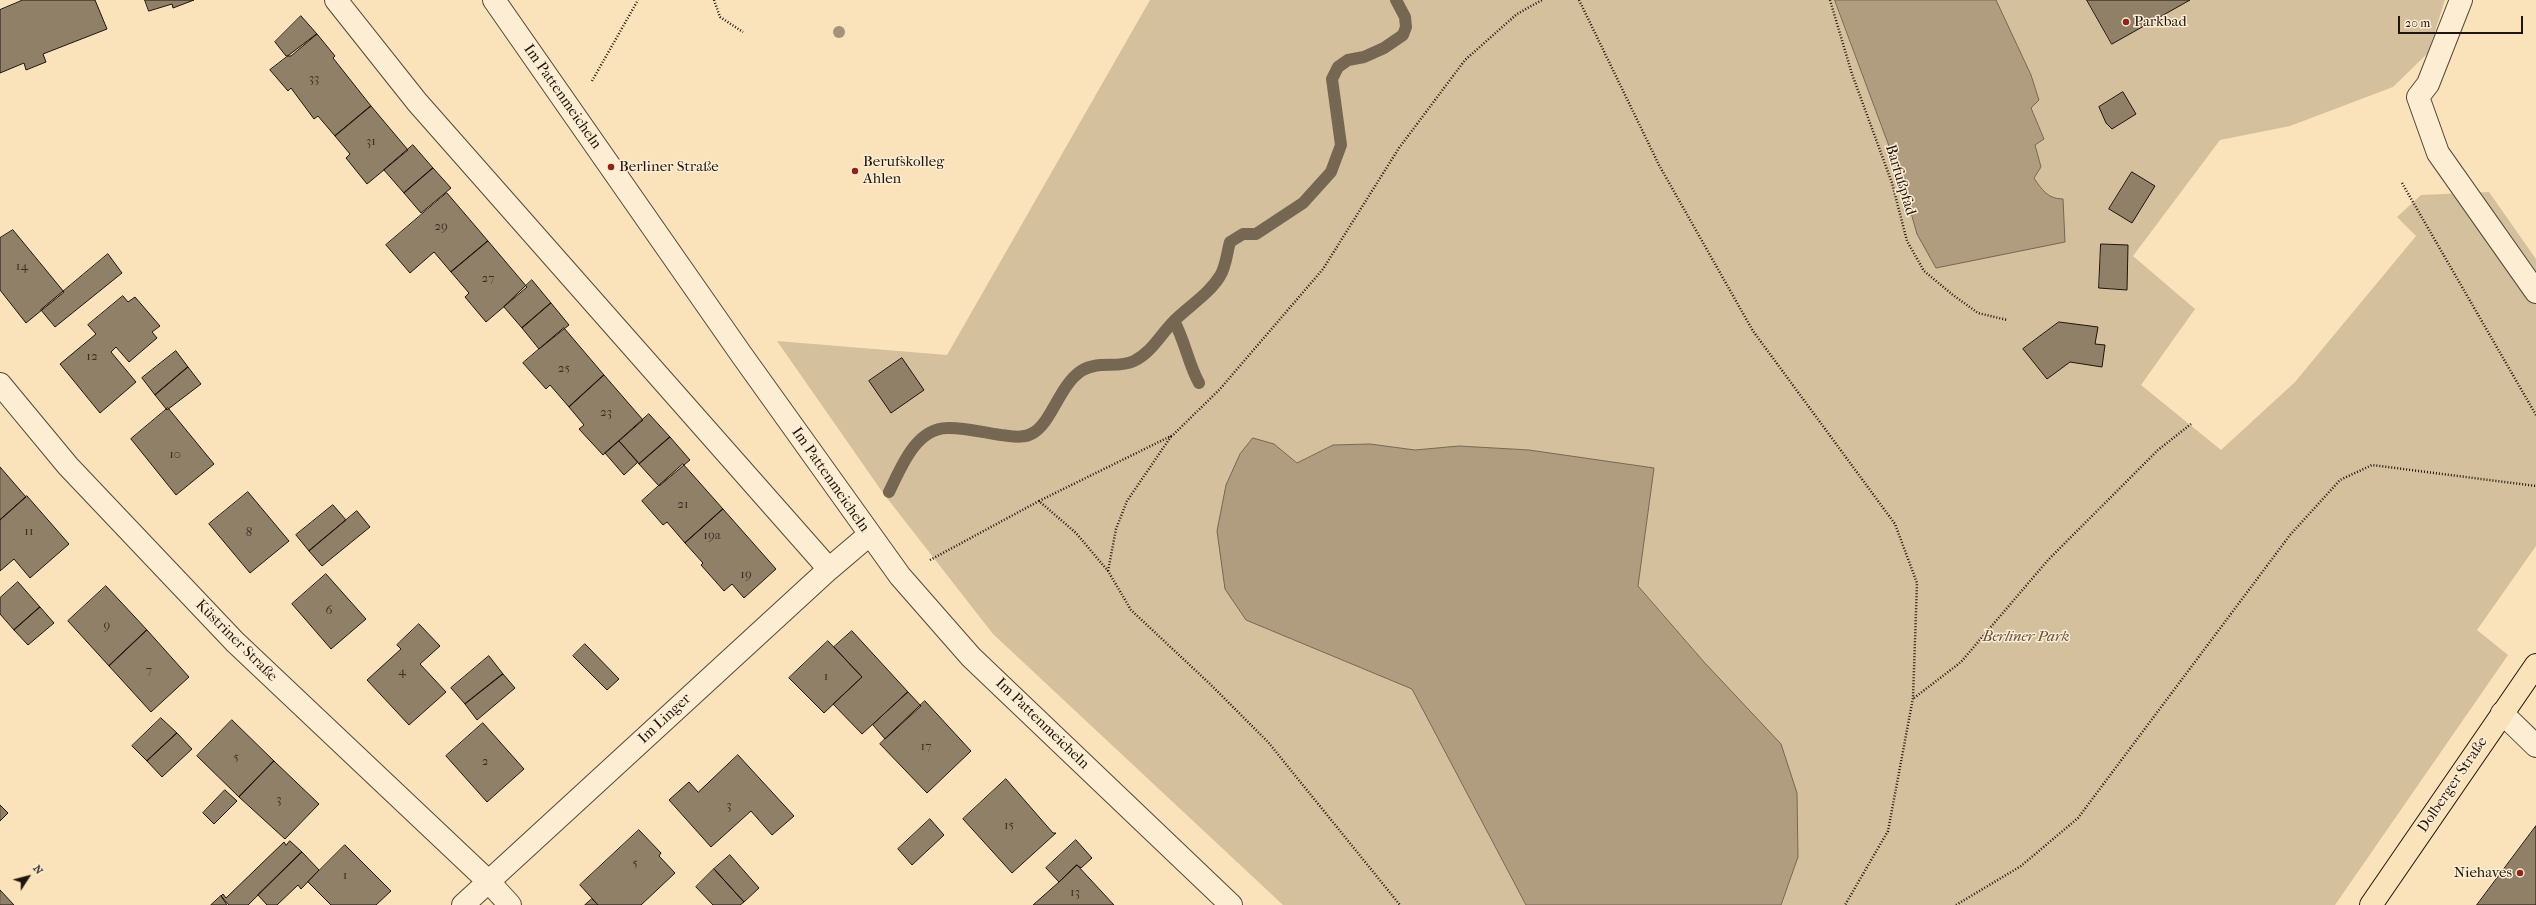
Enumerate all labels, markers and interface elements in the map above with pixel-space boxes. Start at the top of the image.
scale bar [2400,8,2525,34]
place label: Parkbad [2134,13,2187,31]
text: 20 m [2405,16,2430,30]
marker: Parkbad [2121,17,2131,27]
street label: Im Pattenmeicheln [519,41,605,153]
house number: 33 [309,71,319,87]
house number: 31 [366,134,376,150]
street label: Barfußpfad [1881,143,1919,217]
place label: Berufskolleg Ahlen [863,153,944,188]
place label: Berliner Straße [619,158,719,176]
marker: Berliner Straße [606,162,616,172]
marker: Berufskolleg Ahlen [850,166,860,176]
house number: 29 [434,219,448,235]
house number: 14 [16,259,28,275]
house number: 27 [482,271,494,287]
house number: 12 [86,349,98,365]
house number: 25 [558,361,570,377]
house number: 23 [600,405,612,421]
street label: Im Pattenmeicheln [787,424,873,536]
house number: 10 [169,447,181,463]
house number: 21 [677,497,689,513]
house number: 11 [24,524,34,540]
house number: 8 [246,525,252,541]
house number: 19a [703,528,721,544]
house number: 19 [740,567,752,583]
street label: Küstriner Straße [191,596,281,686]
house number: 6 [325,603,333,619]
house number: 9 [104,618,110,634]
park label: Berliner Park [1983,628,2069,646]
house number: 7 [146,663,152,679]
house number: 4 [398,664,406,680]
house number: 1 [824,669,828,685]
street label: Im Pattenmeicheln [991,675,1093,773]
street label: Im Linger [635,690,695,748]
street label: Dolberger Straße [2414,734,2492,836]
house number: 17 [921,739,931,755]
house number: 5 [233,750,239,766]
house number: 2 [482,754,488,770]
house number: 3 [276,792,282,808]
house number: 3 [726,798,732,814]
house number: 15 [1004,818,1014,834]
house number: 5 [632,856,638,872]
north arrow [8,857,48,897]
text: N [30,862,46,877]
place label: Niehaves [2454,864,2512,882]
house number: 1 [343,868,347,884]
marker: Niehaves [2515,868,2525,878]
house number: 13 [1070,885,1080,901]

